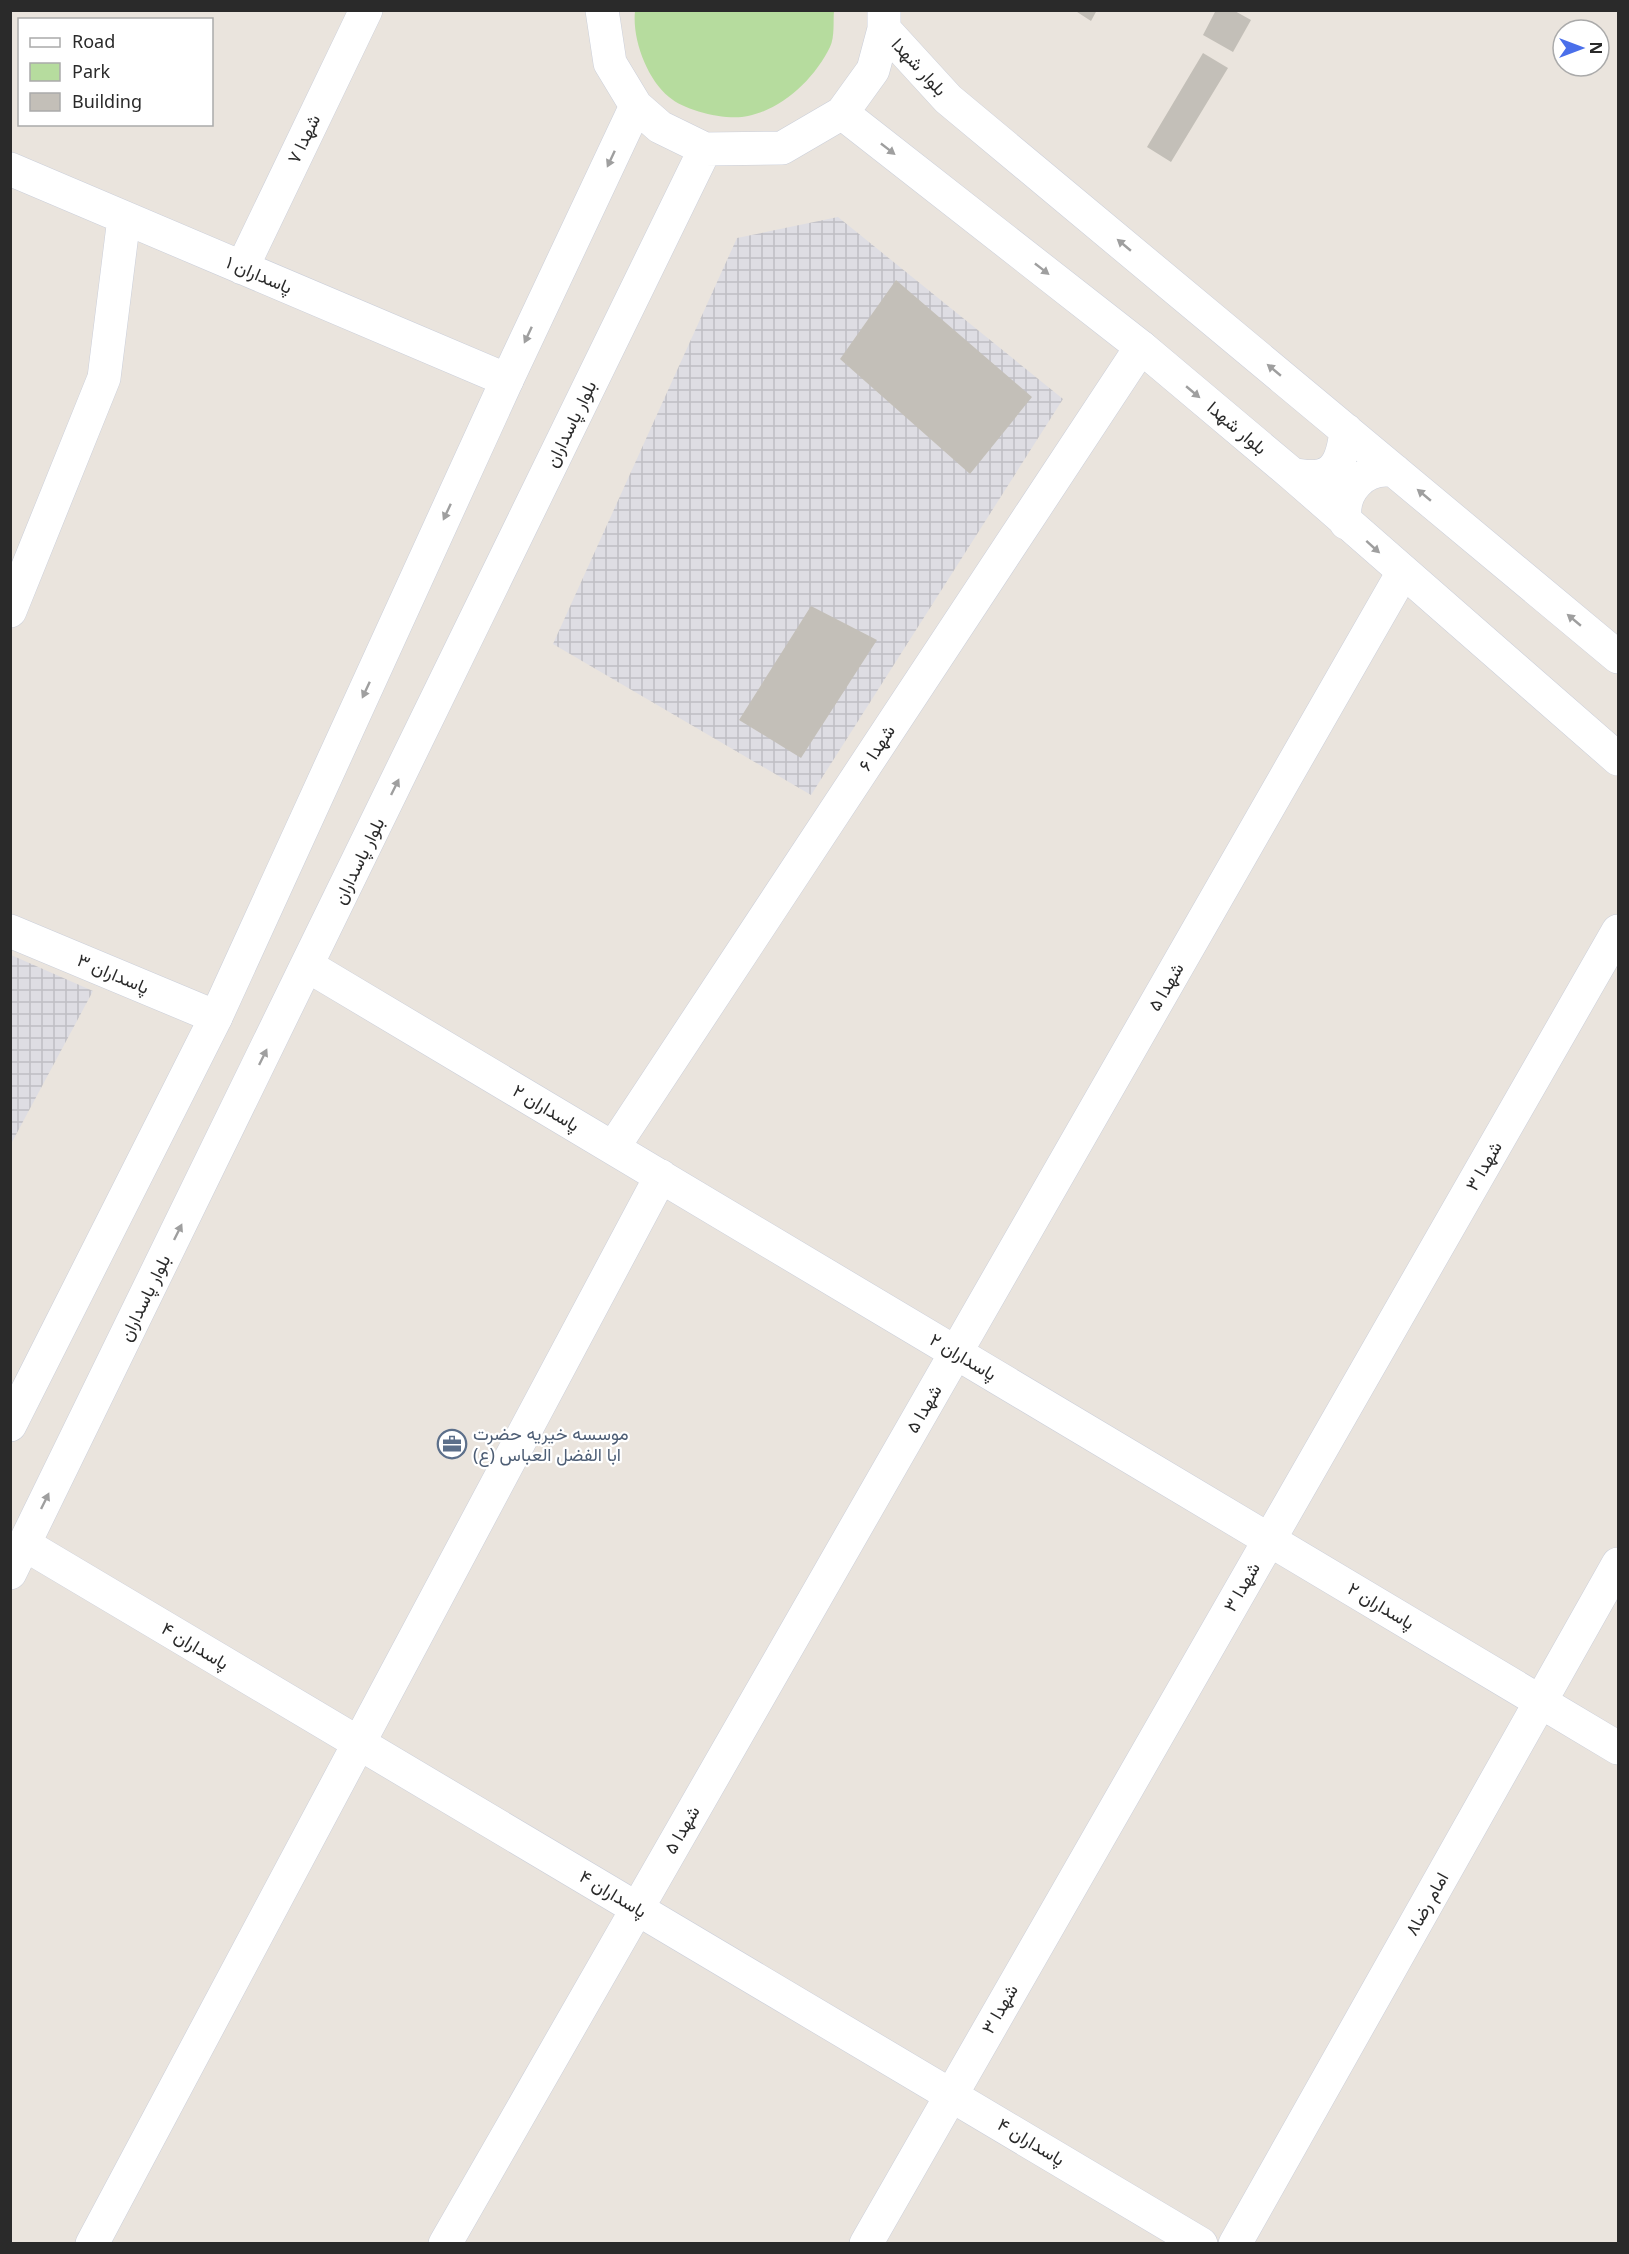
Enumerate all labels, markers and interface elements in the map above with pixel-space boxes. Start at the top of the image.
legend [18,18,213,126]
north arrow [1551,18,1611,78]
text: Road [72,29,115,53]
street label: بلوار شهدا [887,32,953,100]
text: N [1585,41,1607,55]
text: Park [72,59,110,83]
text: Building [72,89,142,113]
street label: شهدا ۷ [281,110,325,167]
one-way arrow [881,142,896,154]
one-way arrow [606,150,616,168]
one-way arrow [1116,239,1132,252]
street label: پاسداران ۱ [222,249,296,300]
one-way arrow [1034,263,1049,275]
one-way arrow [524,326,533,343]
one-way arrow [1267,364,1282,377]
street label: بلوار پاسداران [539,376,602,471]
one-way arrow [1185,385,1201,398]
street label: بلوار شهدا [1203,395,1273,459]
one-way arrow [1417,489,1432,502]
one-way arrow [442,504,451,521]
one-way arrow [1365,540,1380,554]
one-way arrow [1566,613,1582,626]
one-way arrow [361,681,370,698]
street label: شهدا ۶ [852,720,900,775]
one-way arrow [390,779,399,796]
street label: بلوار پاسداران [327,813,390,908]
street label: پاسداران ۳ [73,947,153,1000]
street label: شهدا ۵ [1142,958,1189,1015]
one-way arrow [259,1048,268,1065]
street label: پاسداران ۲ [508,1078,584,1137]
street label: شهدا ۳ [1459,1136,1507,1195]
one-way arrow [173,1223,182,1240]
street label: بلوار پاسداران [113,1250,176,1345]
street label: پاسداران ۲ [925,1327,1001,1386]
street label: شهدا ۵ [900,1380,947,1437]
place label: موسسه خیریه حضرت ابا الفضل العباس (ع) [473,1421,629,1467]
office icon: موسسه خیریه حضرت ابا الفضل العباس (ع) [436,1428,468,1460]
one-way arrow [41,1493,50,1510]
street label: شهدا ۳ [1217,1557,1265,1616]
street label: پاسداران ۲ [1343,1576,1419,1635]
street label: پاسداران ۴ [157,1616,234,1675]
street label: شهدا ۵ [658,1801,705,1858]
street label: پاسداران ۴ [575,1864,652,1923]
street label: امام رضا۸ [1399,1868,1454,1940]
street label: شهدا ۳ [975,1979,1023,2038]
street label: پاسداران ۴ [993,2112,1070,2171]

